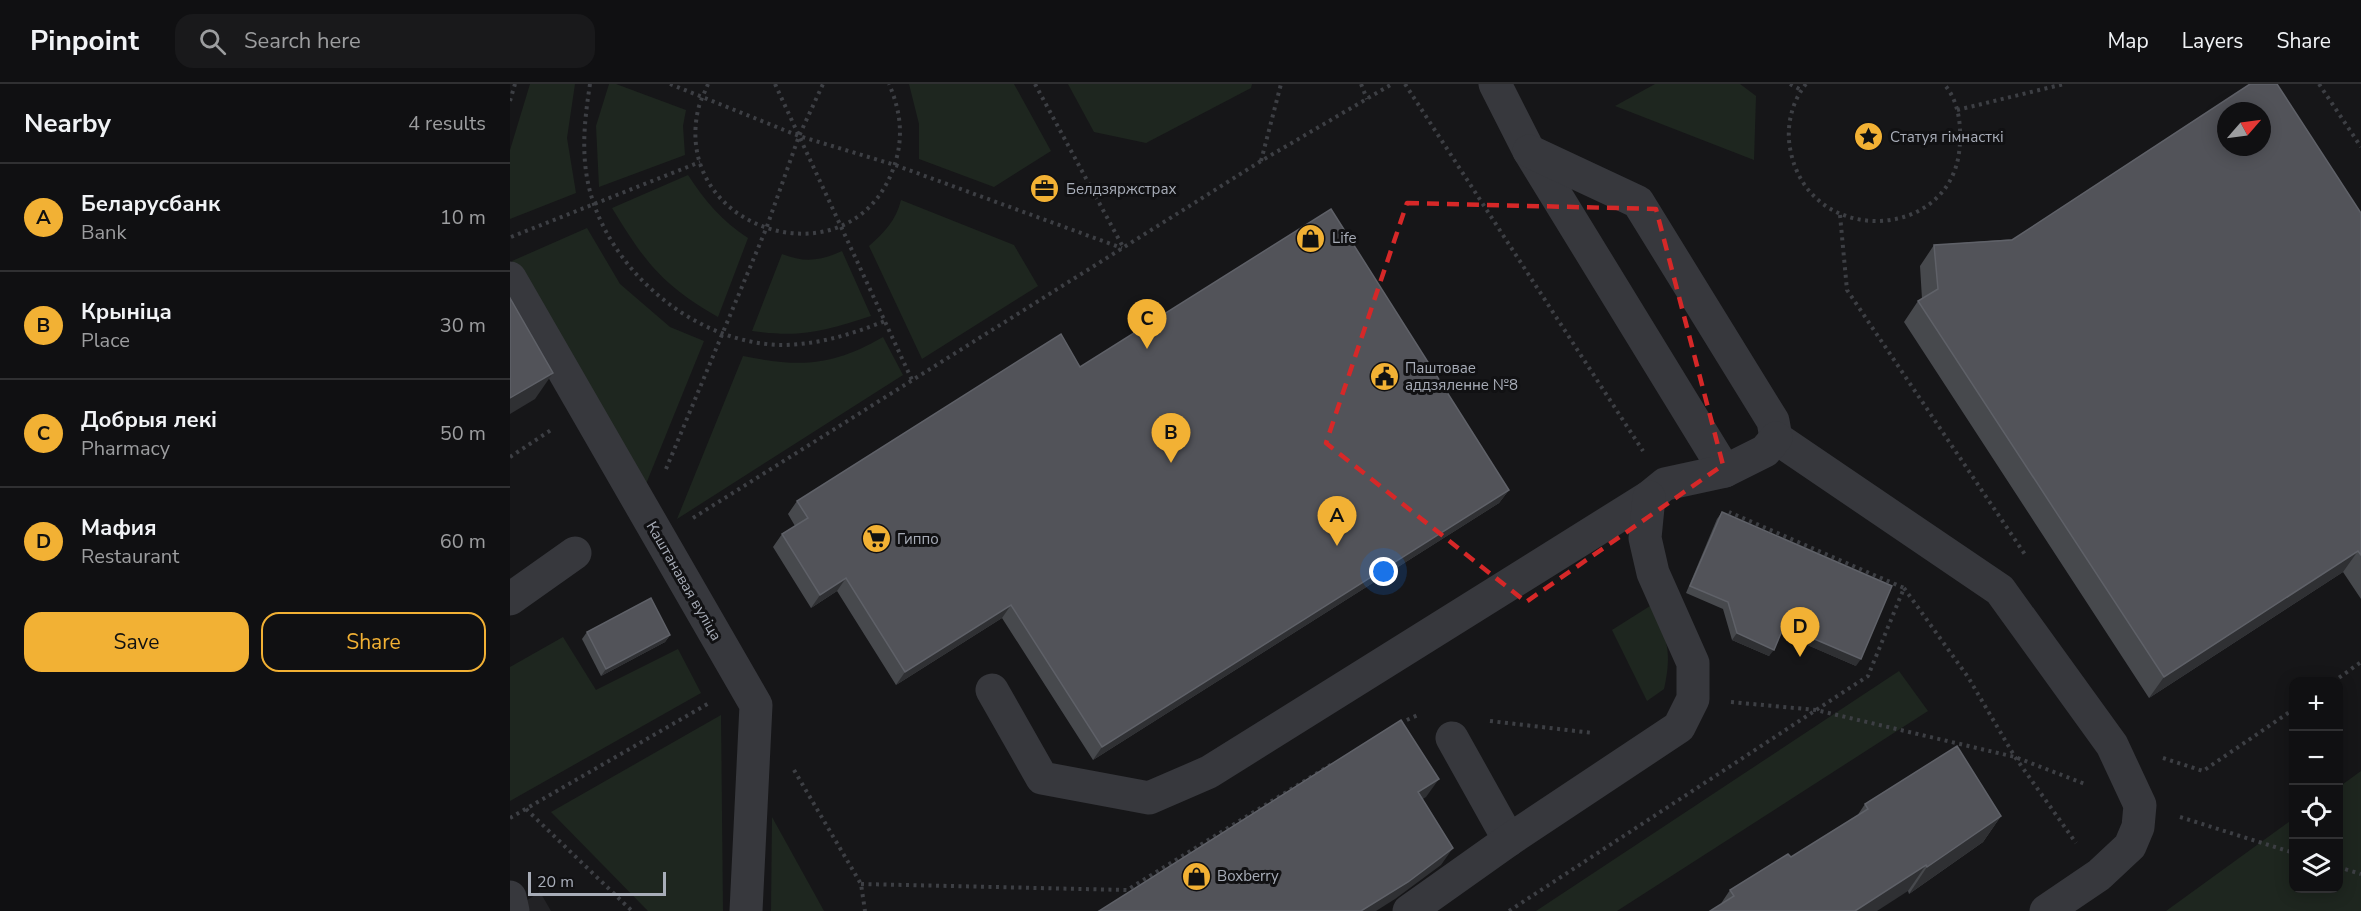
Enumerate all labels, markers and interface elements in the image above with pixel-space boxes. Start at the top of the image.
search box [175,14,595,68]
text: Pinpoint [30,22,139,60]
icon: search [196,25,229,58]
text: Search here [244,26,361,56]
text: Map [2107,27,2149,55]
text: Layers [2182,27,2243,55]
text: Share [2276,27,2331,55]
north arrow [2217,102,2271,156]
text: Nearby [24,106,111,141]
text: 4 results [408,110,486,137]
place icon: Статуя гімнасткі [1853,121,1885,153]
place label: Статуя гімнасткі [1890,127,2004,147]
office icon: Белдзяржстрах [1029,173,1061,205]
place label: Белдзяржстрах [1066,179,1177,199]
text: Беларусбанк [81,189,220,219]
text: A [36,204,51,231]
text: 10 m [440,204,486,231]
text: Bank [81,219,126,246]
shop icon: Life [1295,222,1327,254]
place label: Life [1332,228,1356,248]
text: Крыніца [81,297,172,327]
pin: C [1128,300,1166,349]
text: B [37,312,50,339]
text: 30 m [440,312,486,339]
text: Place [81,327,130,354]
place label: Паштовае аддзяленне №8 [1405,358,1518,395]
public building icon: Паштовае аддзяленне №8 [1368,361,1400,393]
text: Добрыя лекі [81,405,217,435]
pin: B [1152,414,1190,463]
text: C [37,420,50,447]
text: 50 m [440,420,486,447]
text: Pharmacy [81,435,170,462]
pin: A [1318,496,1356,546]
text: Мафия [81,513,157,543]
street label: Каштанавая вуліца [642,518,726,644]
supermarket icon: Гиппо [860,523,892,555]
text: D [36,528,51,555]
text: 60 m [440,528,486,555]
place label: Гиппо [897,529,939,549]
text: Restaurant [81,543,179,570]
your location [1369,557,1398,586]
pin: D [1780,608,1820,657]
button: Save [24,612,249,672]
button: Share [261,612,486,672]
map controls [2289,677,2343,893]
button: + [2289,677,2343,731]
button: − [2289,731,2343,785]
button: locate [2289,785,2343,839]
button: layers [2289,839,2343,893]
shop icon: Boxberry [1180,860,1212,892]
place label: Boxberry [1217,866,1279,886]
scale bar [528,869,666,896]
text: 20 m [537,871,574,893]

